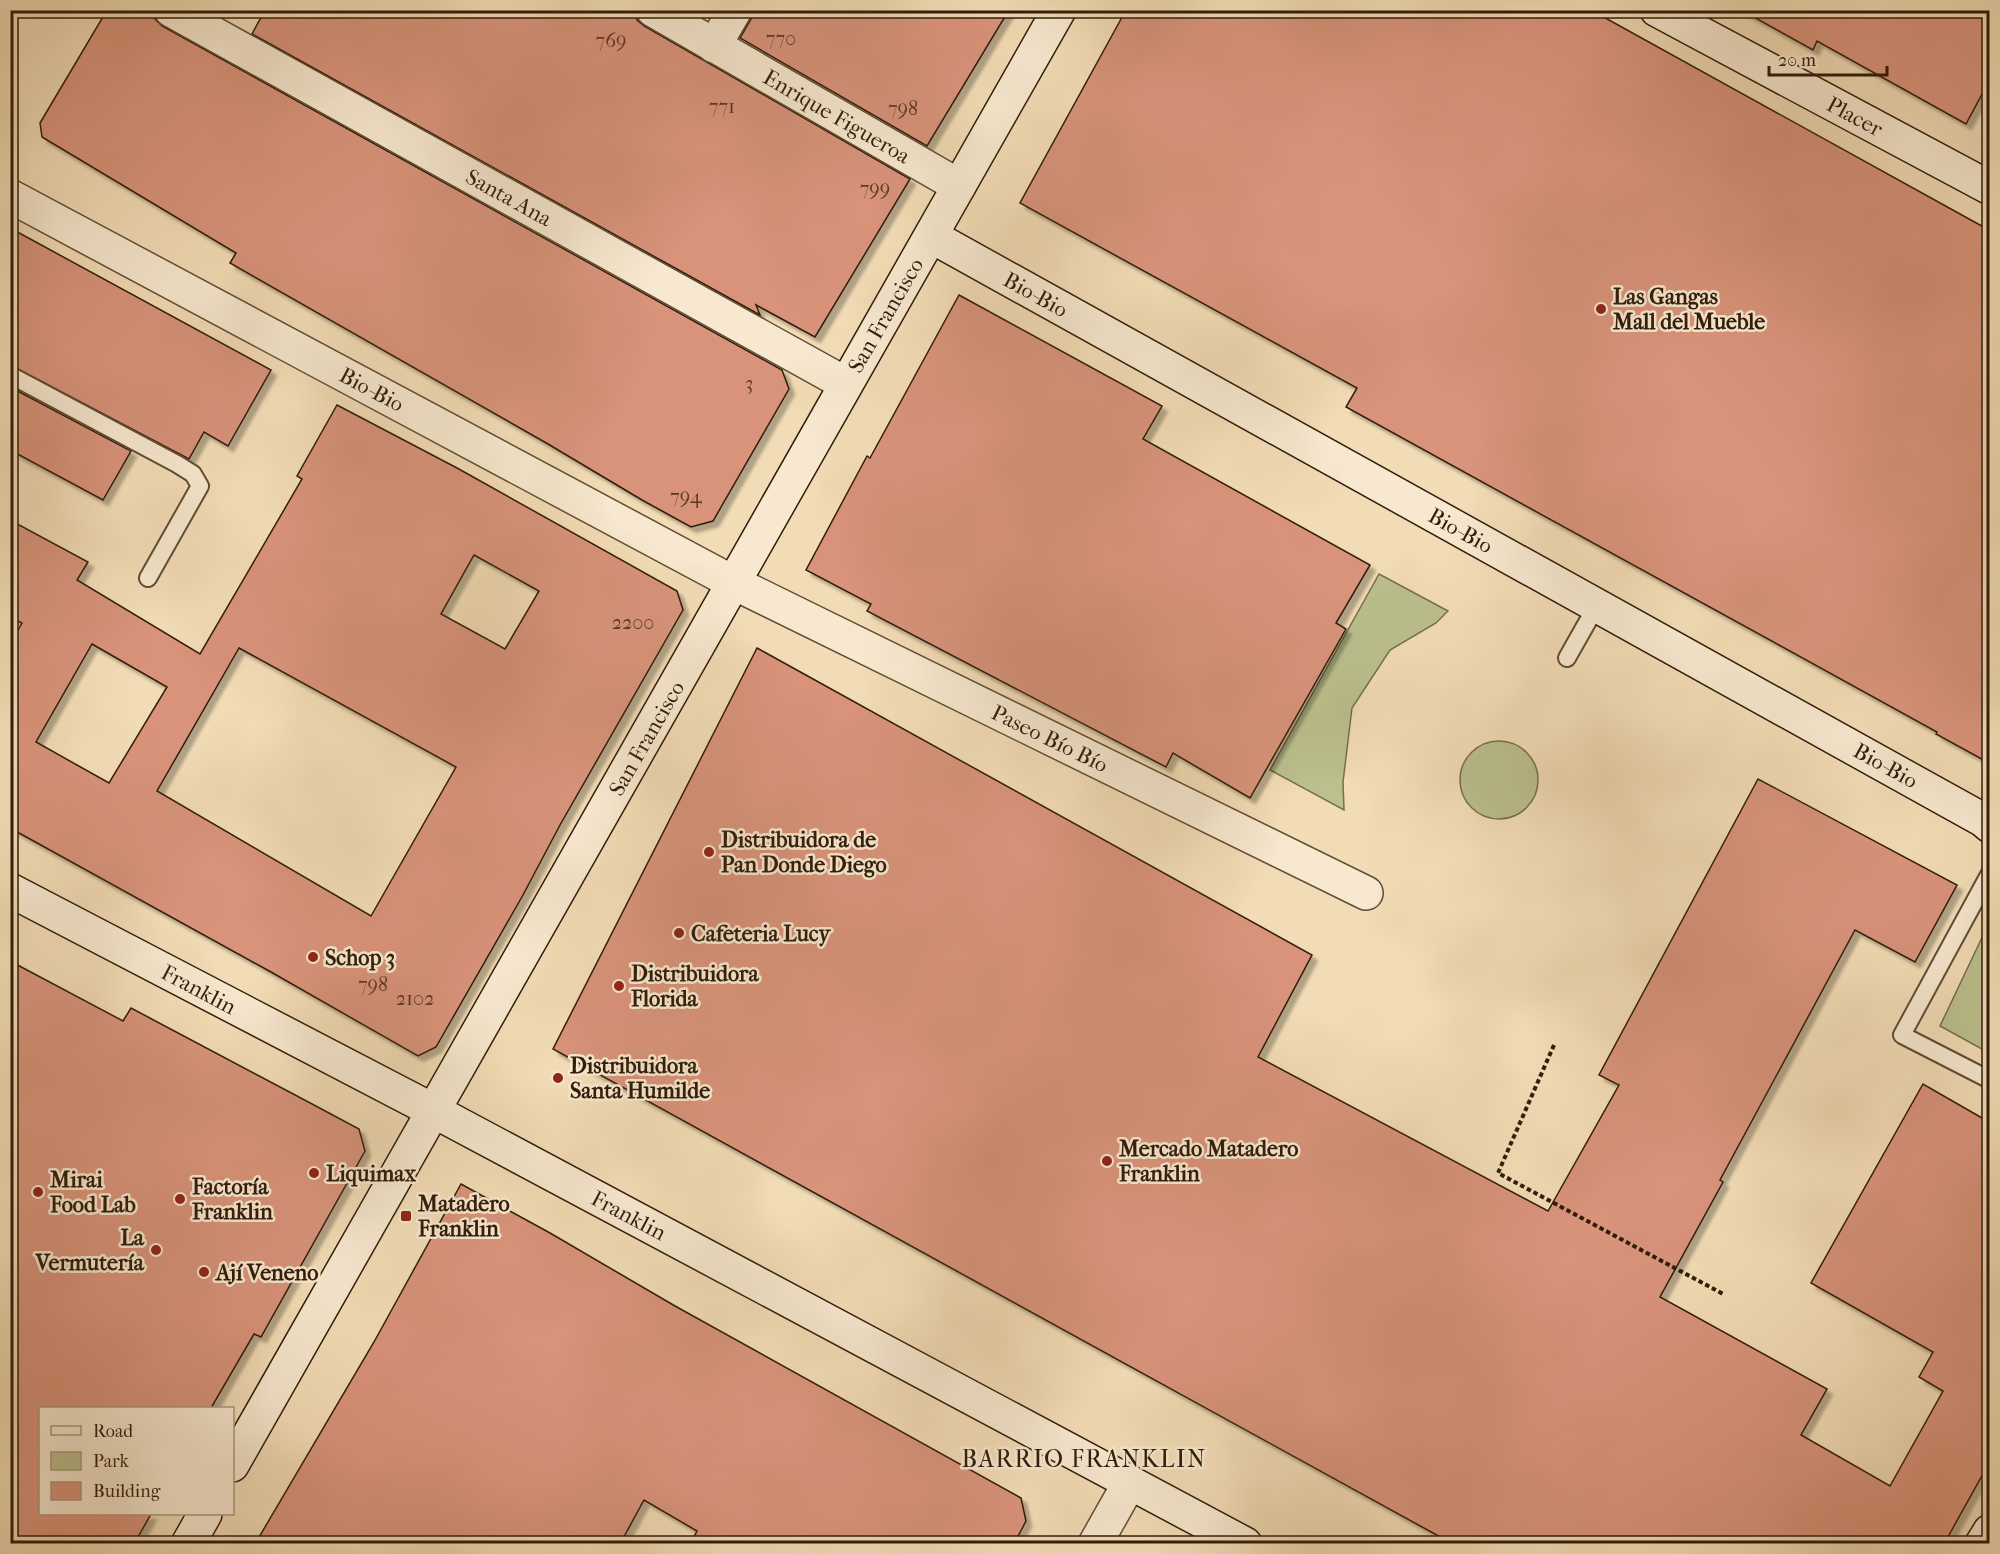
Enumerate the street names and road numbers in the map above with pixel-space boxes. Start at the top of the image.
street label: Enrique Figueroa [758,64,915,170]
street label: Placer [1822,91,1887,143]
street label: Santa Ana [461,164,557,232]
street label: San Francisco [843,253,929,378]
street label: Bio-Bio [999,267,1072,323]
street label: Bio-Bio [335,362,408,418]
street label: Bio-Bio [1424,503,1497,559]
street label: San Francisco [604,676,690,801]
street label: Paseo Bío Bío [987,700,1112,778]
street label: Bio-Bio [1849,738,1922,794]
street label: Franklin [157,959,240,1020]
street label: Franklin [587,1185,670,1246]

